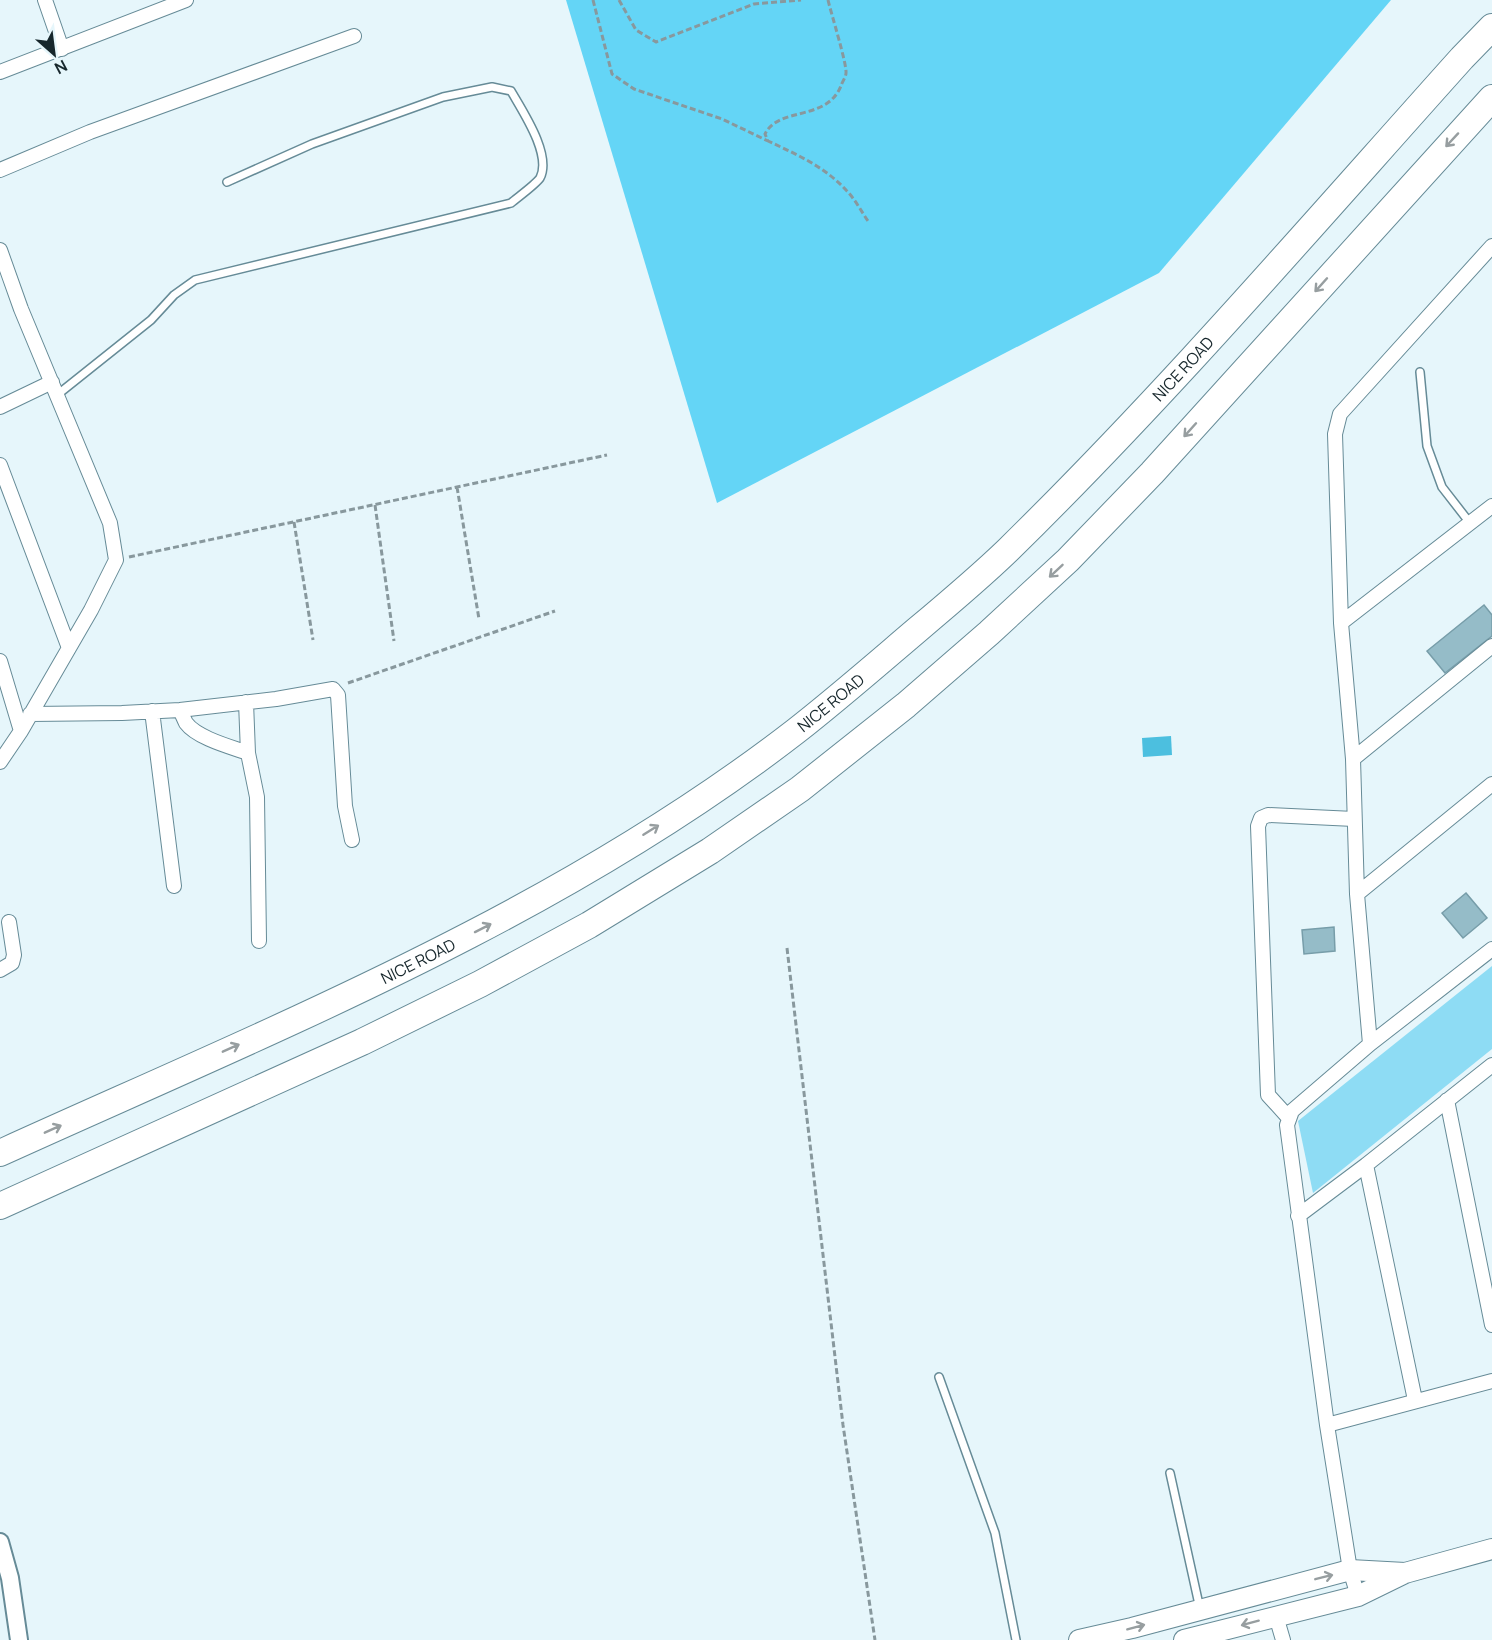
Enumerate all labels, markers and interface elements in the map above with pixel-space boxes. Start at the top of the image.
north arrow [24,24,84,84]
text: N [51,55,71,80]
one-way arrow [1445,133,1459,148]
one-way arrow [1314,277,1328,292]
street label: NICE ROAD [1147,331,1219,406]
one-way arrow [1184,422,1198,437]
one-way arrow [1049,564,1064,578]
street label: NICE ROAD [793,668,869,737]
one-way arrow [642,824,659,836]
one-way arrow [473,922,491,933]
street label: NICE ROAD [377,933,459,989]
one-way arrow [221,1042,239,1054]
one-way arrow [44,1122,62,1134]
one-way arrow [1315,1571,1334,1582]
one-way arrow [1241,1617,1260,1629]
one-way arrow [1126,1621,1145,1632]

